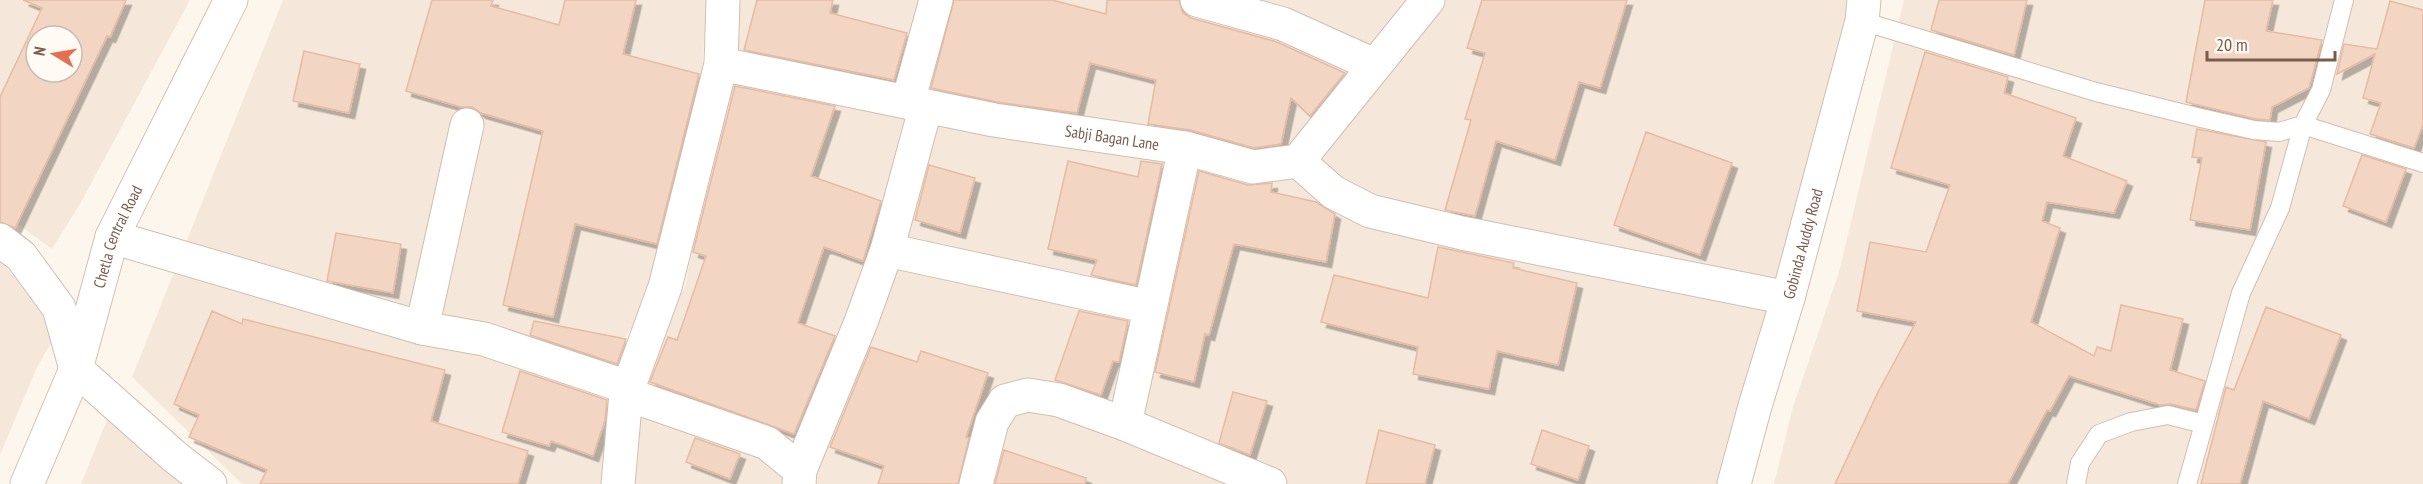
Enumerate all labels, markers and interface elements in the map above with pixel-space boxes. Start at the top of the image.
north arrow [24,24,84,84]
scale bar [2207,24,2334,62]
text: 20 m [2216,33,2248,56]
text: N [29,45,50,57]
street label: Sabji Bagan Lane [1064,121,1160,154]
street label: Chetla Central Road [89,182,146,290]
street label: Gobinda Auddy Road [1778,186,1827,301]

